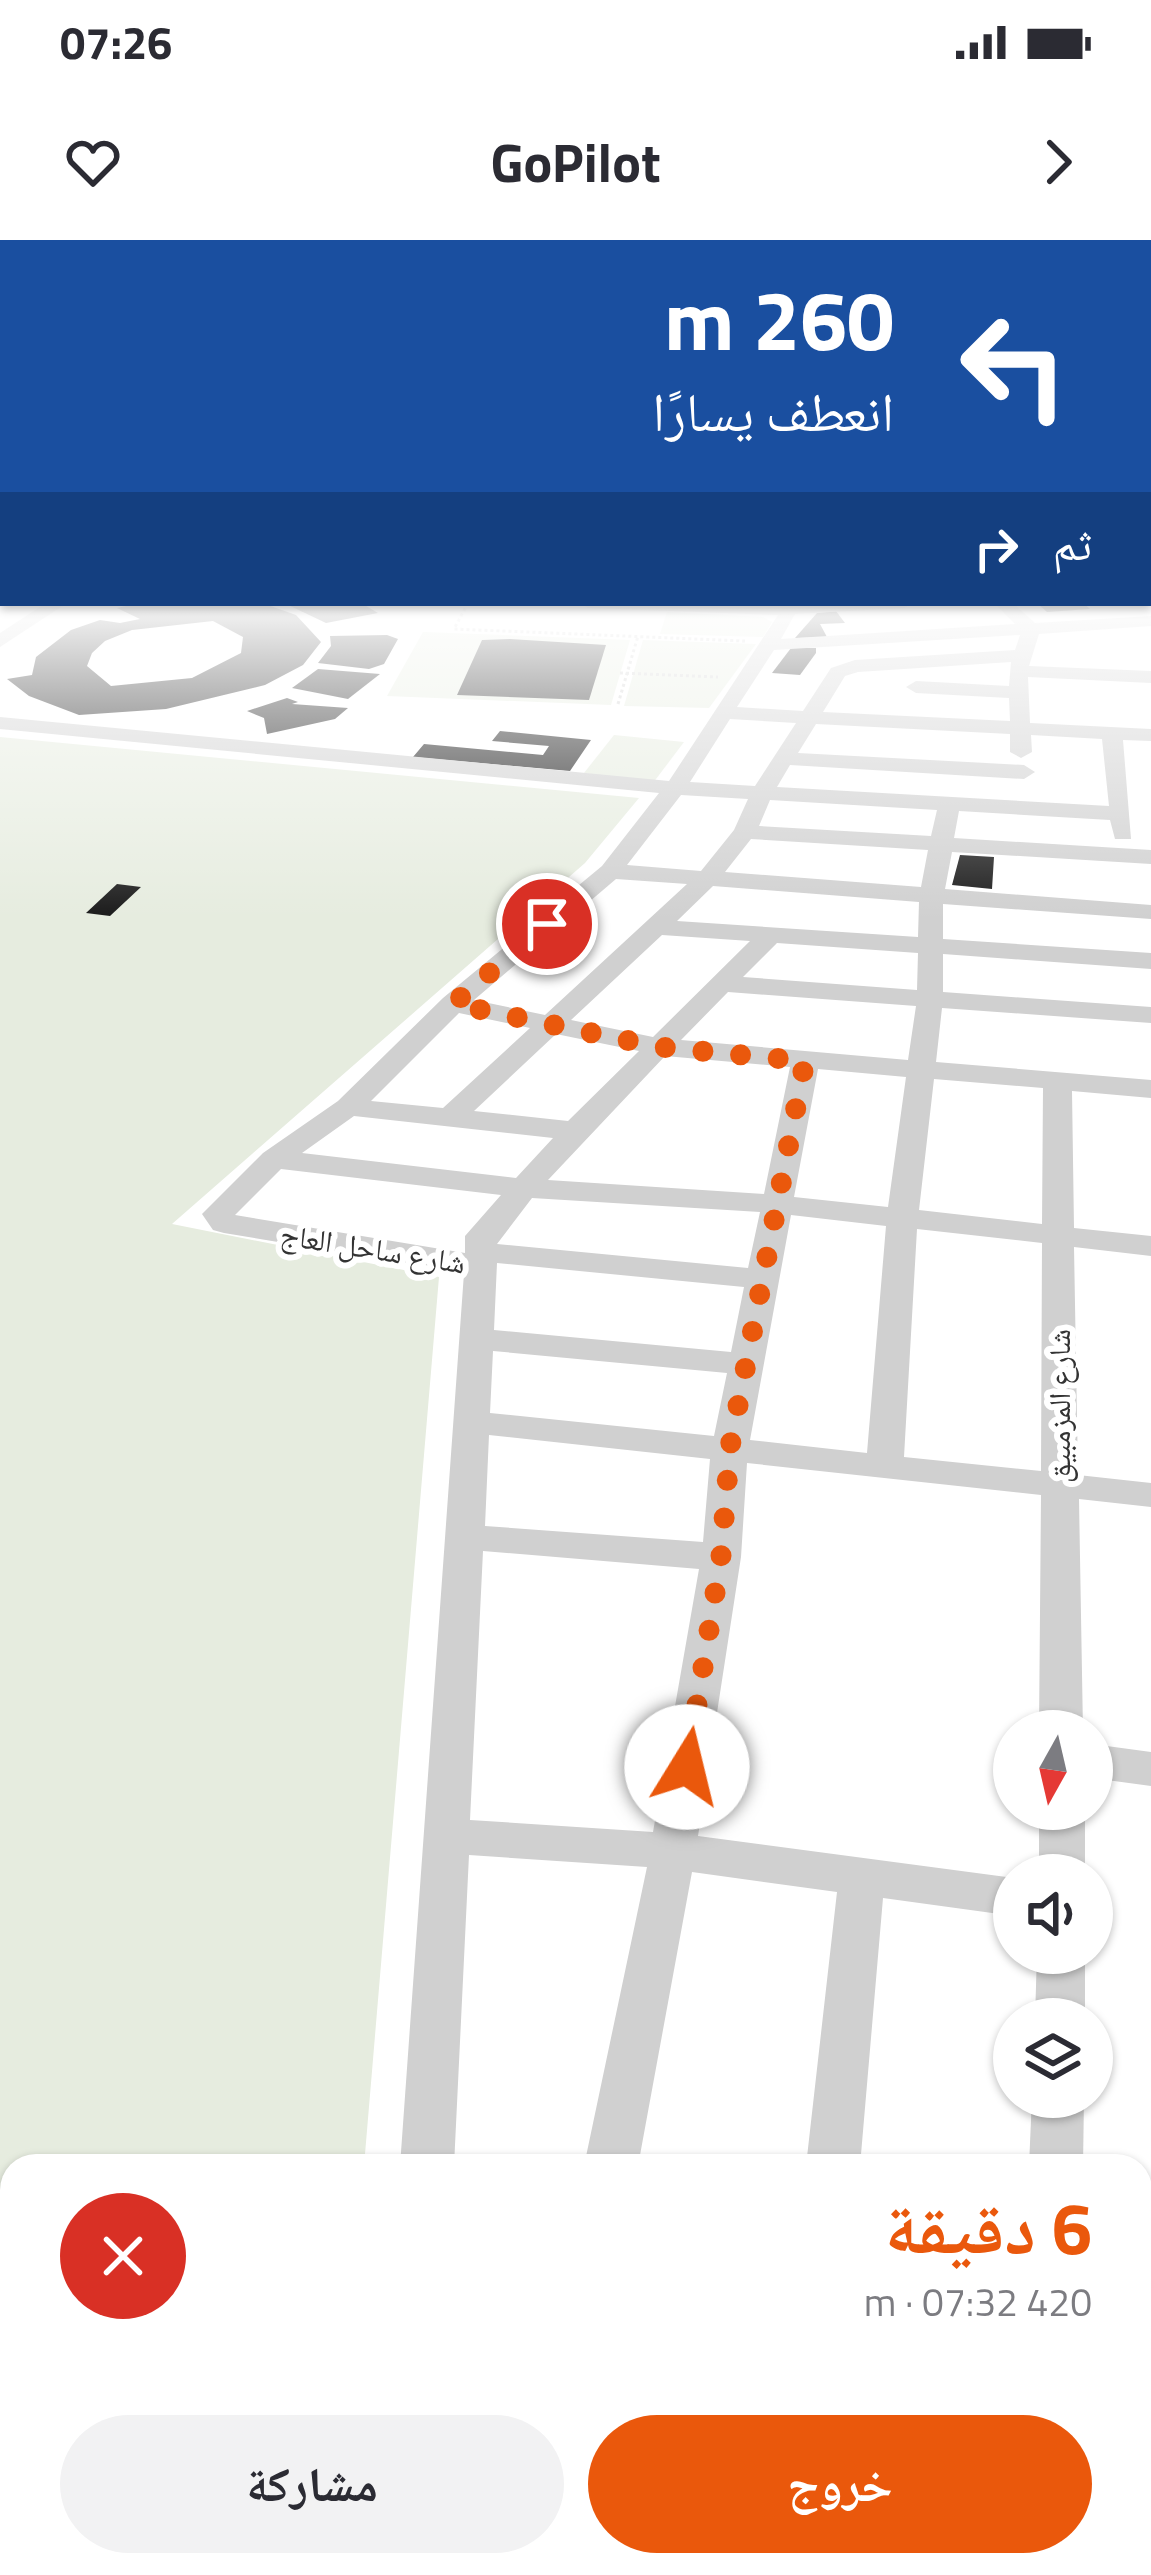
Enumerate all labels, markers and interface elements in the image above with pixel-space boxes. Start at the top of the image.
text: 07:26 [60,8,172,76]
text: GoPilot [490,121,661,203]
icon: heart [60,129,126,195]
icon: forward [1025,129,1091,195]
text: 260 m [664,255,894,383]
icon: left [936,288,1092,444]
text: انعطف يسارًا [652,370,894,452]
text: ثم [1053,509,1092,577]
icon: right [963,516,1029,582]
pin [496,873,598,975]
icon: arrive [514,891,580,957]
street label: شارع ساحل العاج [277,1211,469,1285]
street label: شارع المزمبيق [1036,1329,1082,1483]
position arrow [624,1704,750,1830]
north arrow [993,1710,1113,1830]
map controls [993,1710,1113,2118]
button: sound [993,1854,1113,1974]
button: layers [993,1998,1113,2118]
text: 6 دقيقة [885,2172,1092,2282]
button: close [60,2193,186,2319]
text: 420 m · 07:32 [864,2272,1092,2331]
button: مشاركة [60,2415,564,2553]
button: خروج [588,2415,1092,2553]

